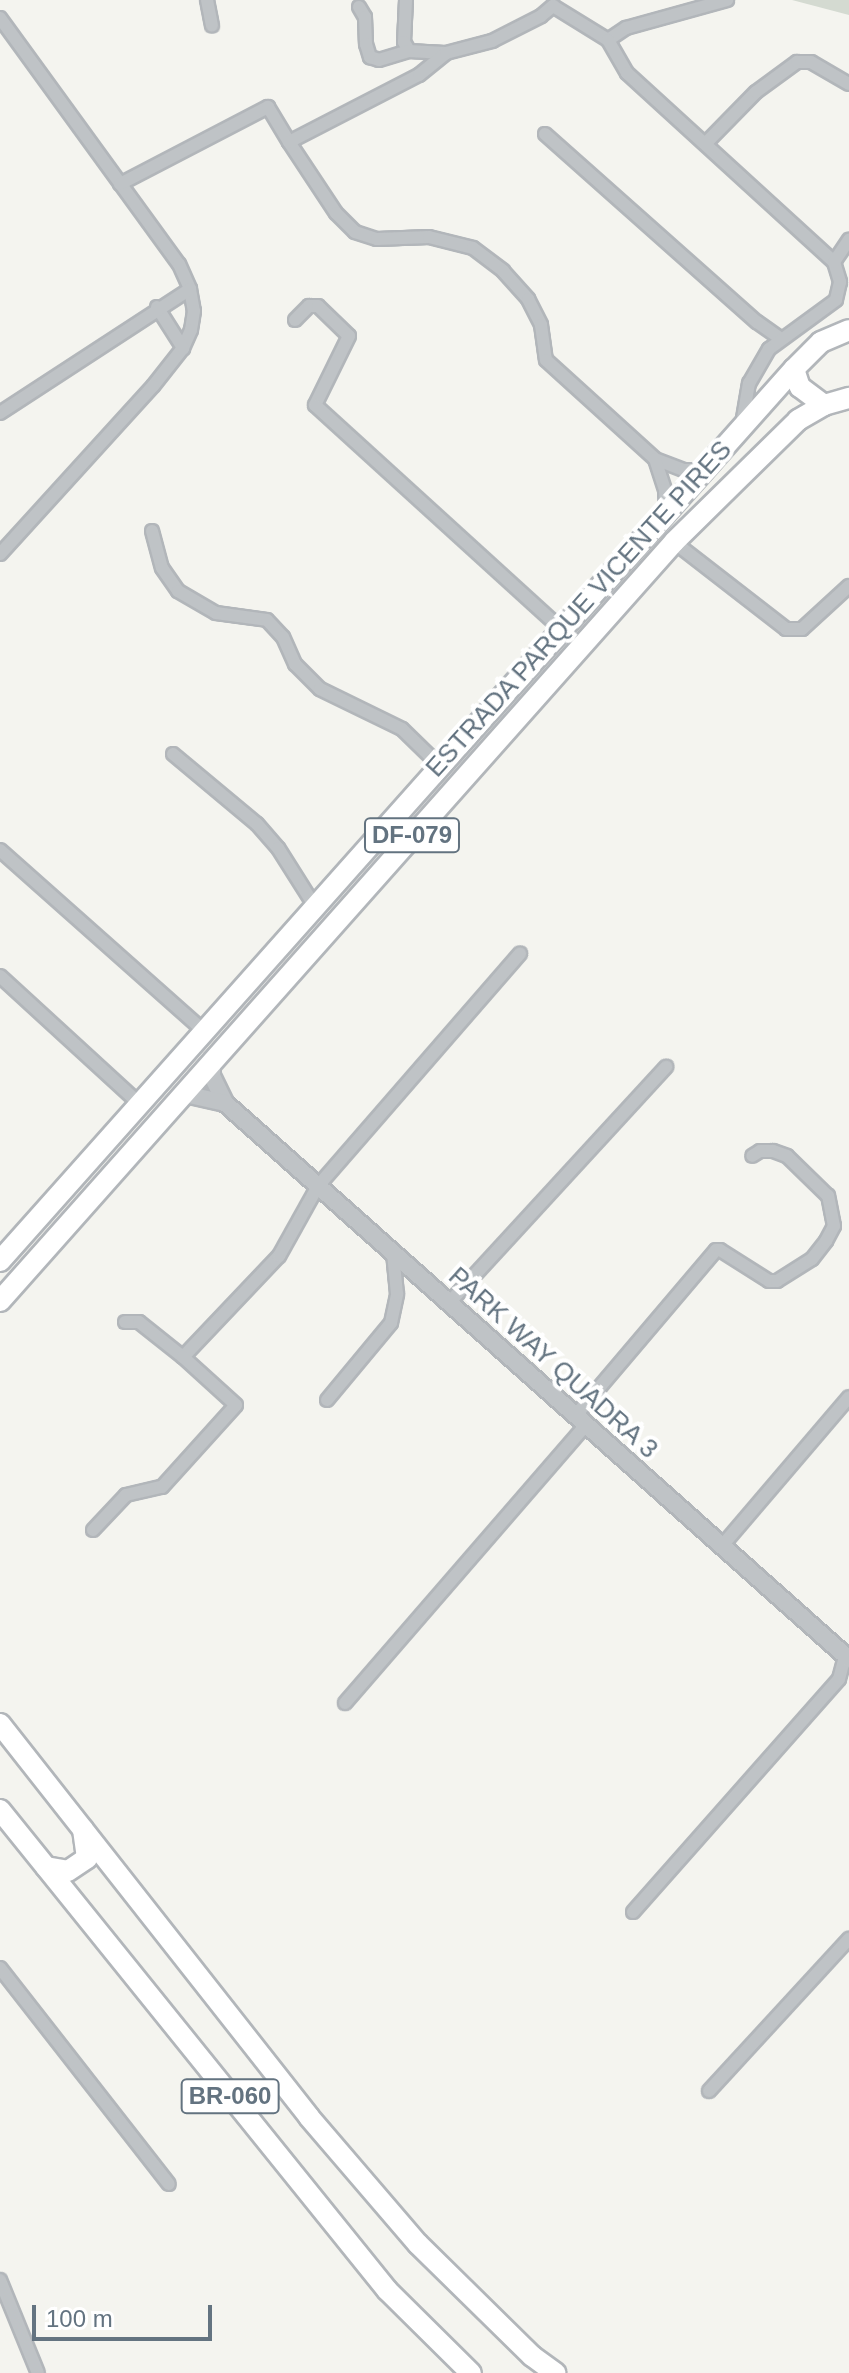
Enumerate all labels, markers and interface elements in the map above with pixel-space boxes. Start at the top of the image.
street label: ESTRADA PARQUE VICENTE PIRES [419,434,739,784]
road number: DF-079 [362,815,462,855]
street label: PARK WAY QUADRA 3 [441,1260,665,1466]
road number: BR-060 [180,2076,280,2116]
scale bar [36,2289,216,2339]
text: 100 m [46,2305,113,2332]

